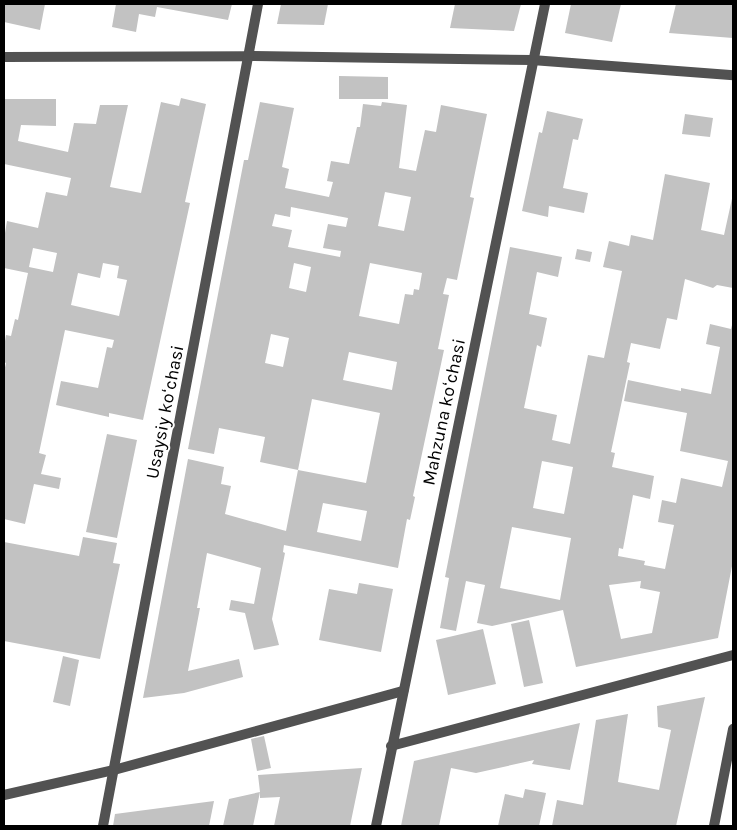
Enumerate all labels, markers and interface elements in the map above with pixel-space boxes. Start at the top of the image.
street label: Mahzuna koʻchasi [418,337,470,487]
street label: Usaysiy koʻchasi [141,343,189,481]

